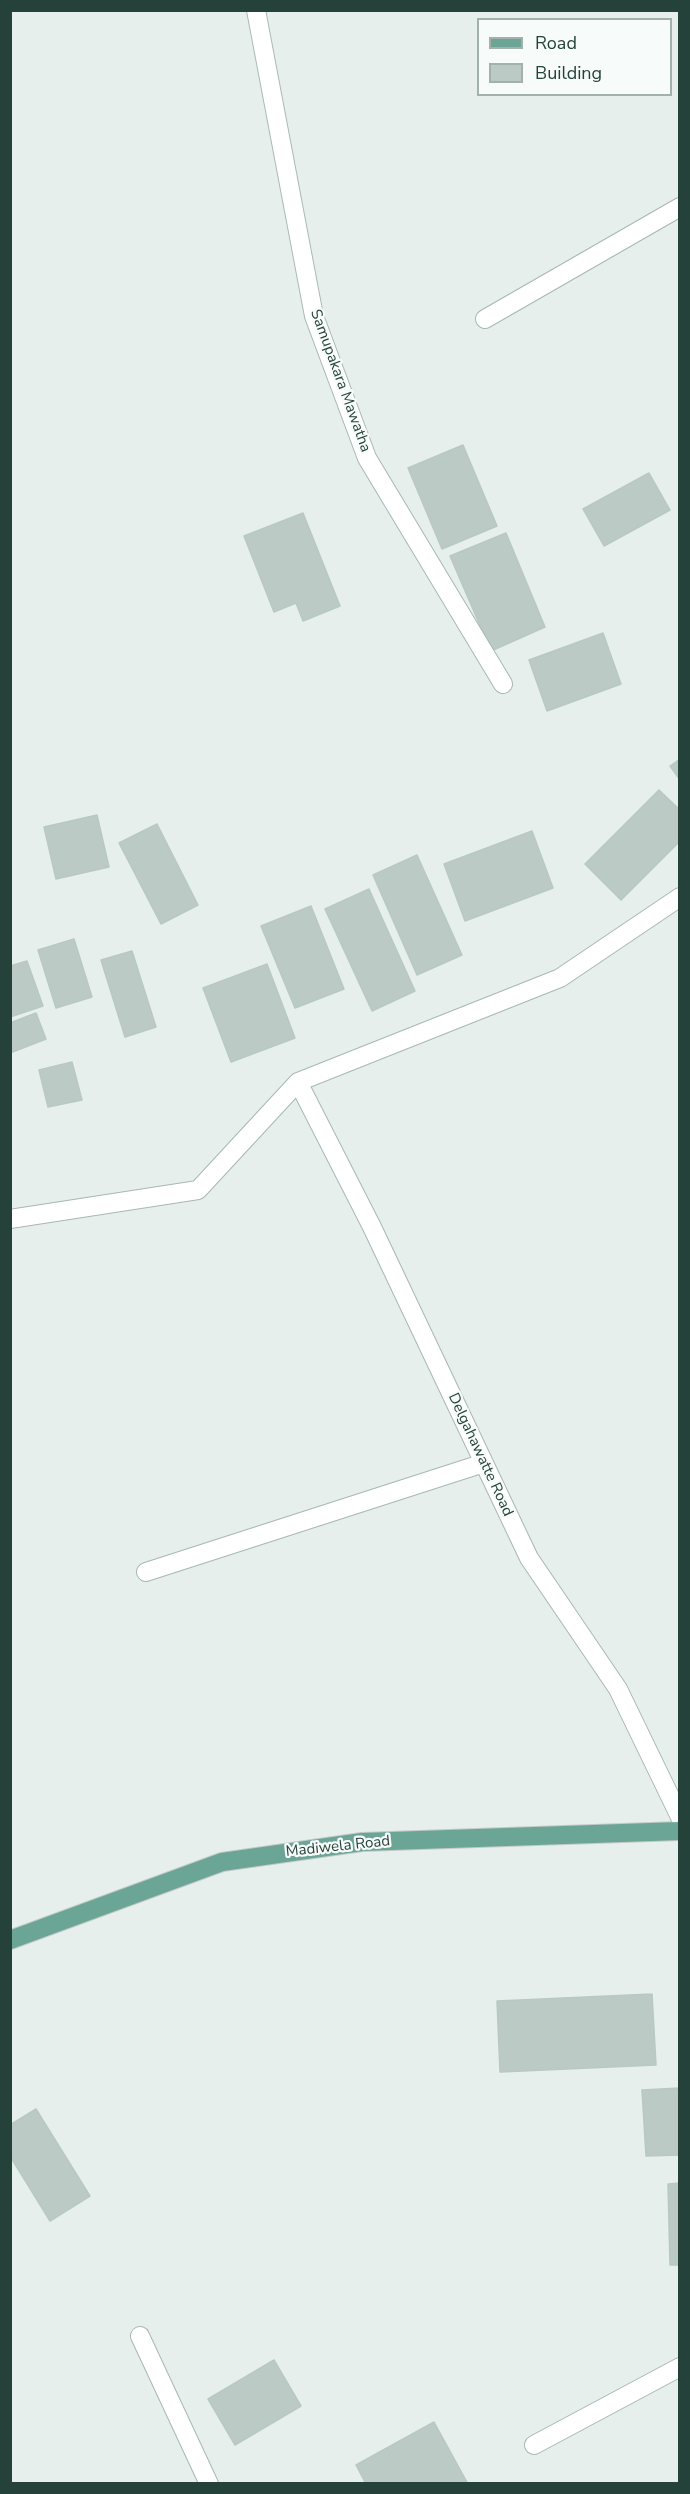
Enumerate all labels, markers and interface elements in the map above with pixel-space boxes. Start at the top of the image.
legend [477,18,672,96]
text: Road [535,31,577,55]
text: Building [535,61,602,85]
street label: Samupakara Mawatha [306,307,374,455]
street label: Delgahawatte Road [444,1390,516,1520]
street label: Madiwela Road [285,1833,391,1861]

